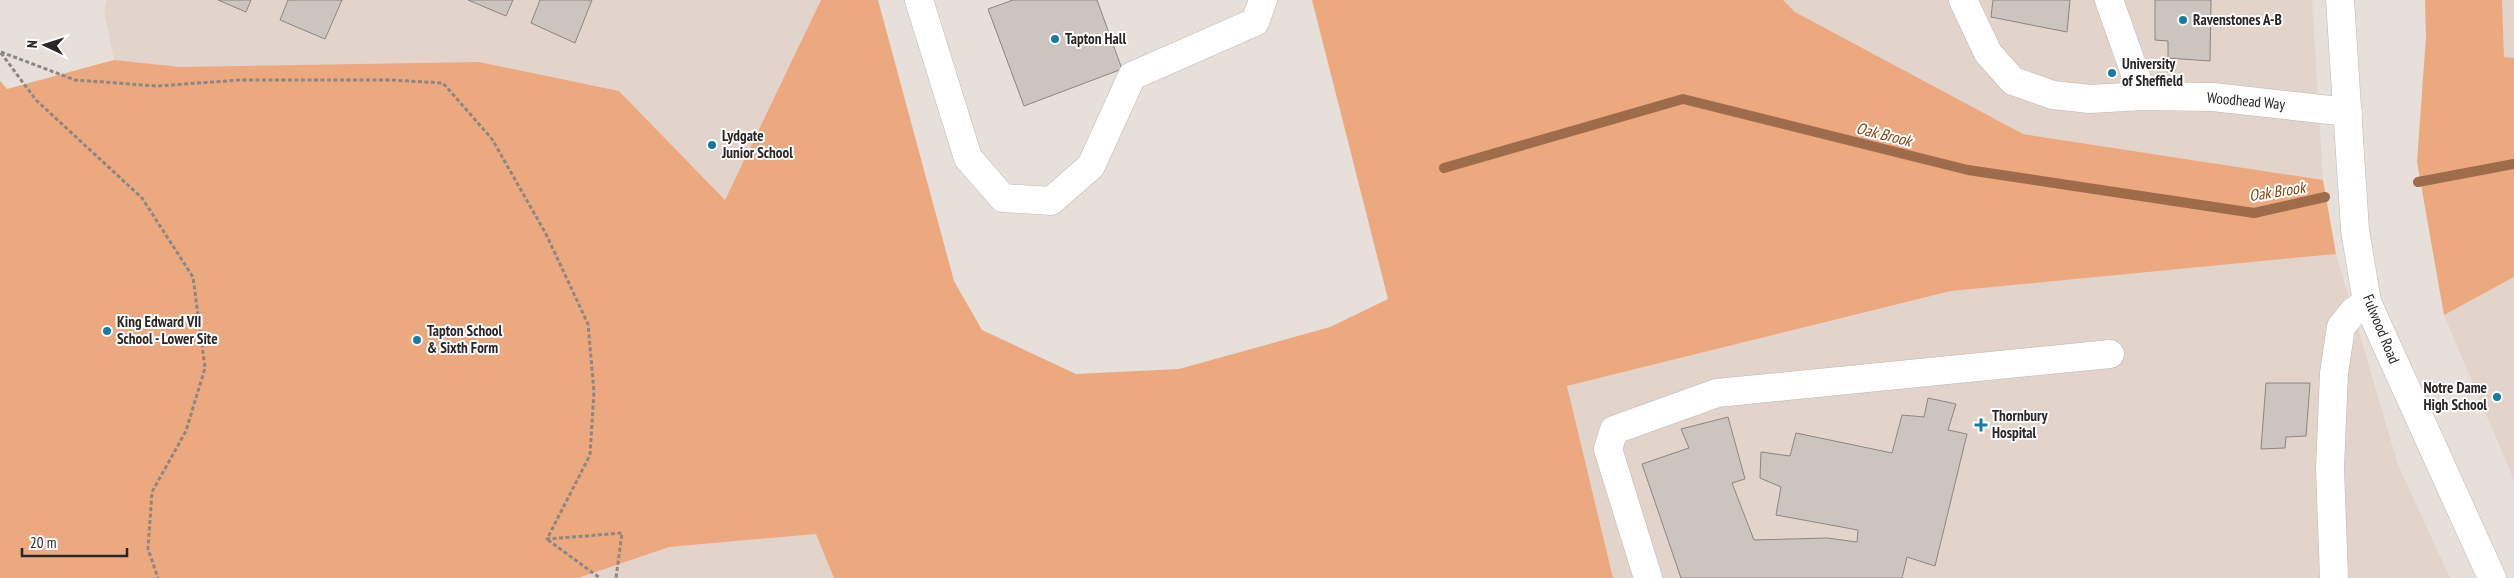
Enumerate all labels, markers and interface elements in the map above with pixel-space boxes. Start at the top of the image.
place label: Ravenstones A-B [2193,10,2282,29]
marker: Ravenstones A-B [2177,14,2189,26]
north arrow [20,20,70,70]
place label: Tapton Hall [1065,29,1126,48]
marker: Tapton Hall [1049,33,1061,45]
text: N [23,40,41,48]
place label: University of Sheffield [2122,54,2183,90]
marker: University of Sheffield [2106,67,2118,79]
street label: Woodhead Way [2206,88,2286,113]
water label: Oak Brook [1854,117,1915,151]
place label: Lydgate Junior School [721,126,793,162]
marker: Lydgate Junior School [706,139,718,151]
water label: Oak Brook [2248,176,2308,205]
street label: Fulwood Road [2359,291,2404,366]
place label: King Edward VII School - Lower Site [117,312,218,348]
place label: Tapton School & Sixth Form [427,321,502,357]
marker: King Edward VII School - Lower Site [101,325,113,337]
marker: Tapton School & Sixth Form [411,334,423,346]
place label: Notre Dame High School [2423,378,2487,414]
marker: Notre Dame High School [2491,391,2503,403]
place label: Thornbury Hospital [1992,406,2048,442]
marker: Thornbury Hospital [1974,418,1988,432]
scale bar [22,526,128,558]
text: 20 m [30,533,56,552]

